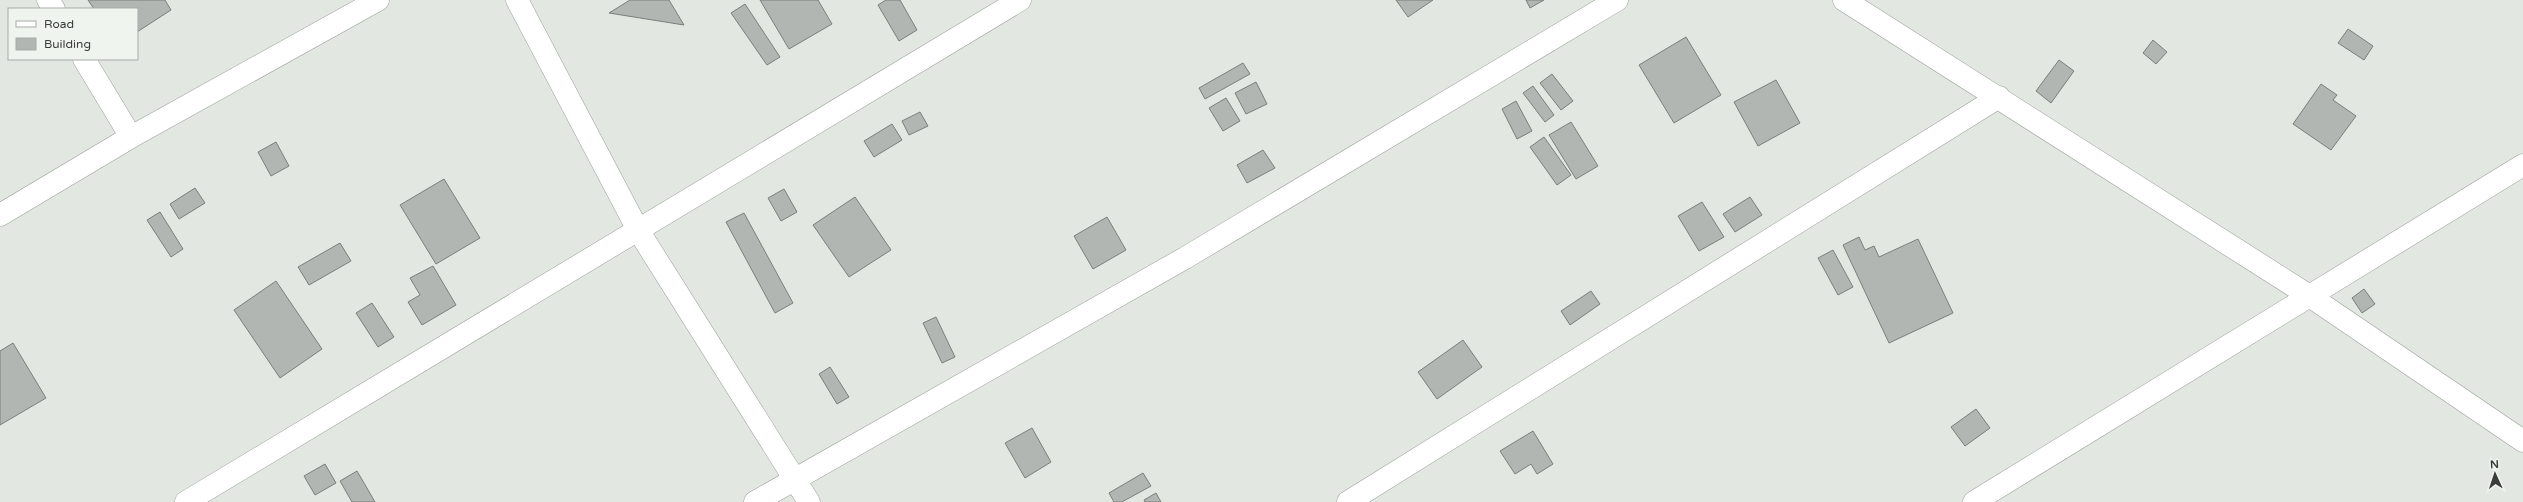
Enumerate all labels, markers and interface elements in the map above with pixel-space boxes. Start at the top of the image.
legend [8,8,138,60]
text: Road [44,17,74,31]
text: Building [44,37,91,51]
north arrow [2475,454,2515,494]
text: N [2490,458,2499,471]

